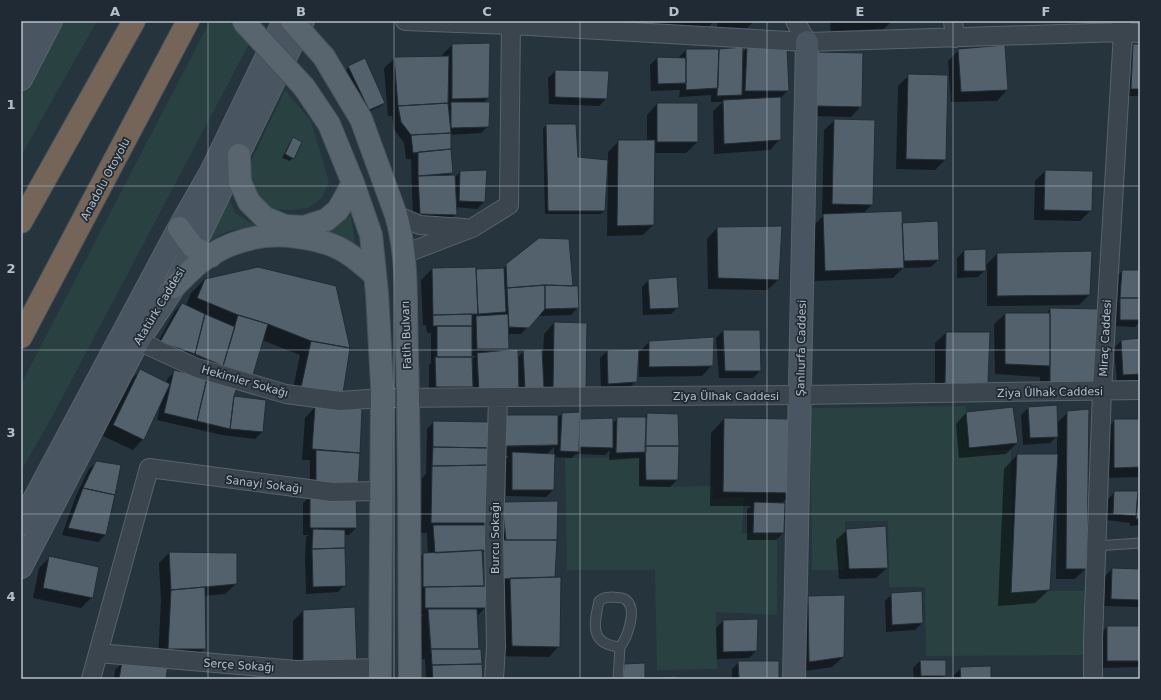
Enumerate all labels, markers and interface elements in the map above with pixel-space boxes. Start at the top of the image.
text: A [110,4,120,19]
text: B [296,4,306,19]
text: C [482,4,492,19]
text: D [669,4,680,19]
text: E [856,4,864,19]
text: F [1042,4,1050,19]
text: 1 [6,97,16,112]
street label: Anadolu Otoyolu [78,136,133,223]
text: 2 [6,261,16,276]
street label: Atatürk Caddesi [131,265,188,347]
street label: Miraç Caddesi [1097,299,1114,377]
street label: Şanlıurfa Caddesi [794,300,809,396]
street label: Fatih Bulvarı [399,301,414,369]
street label: Hekimler Sokağı [200,363,290,400]
street label: Ziya Ülhak Caddesi [997,385,1103,400]
street label: Ziya Ülhak Caddesi [673,390,779,403]
text: 3 [6,425,16,440]
street label: Sanayi Sokağı [225,473,303,496]
street label: Burcu Sokağı [489,502,502,574]
text: 4 [6,589,16,604]
street label: Serçe Sokağı [203,657,275,674]

